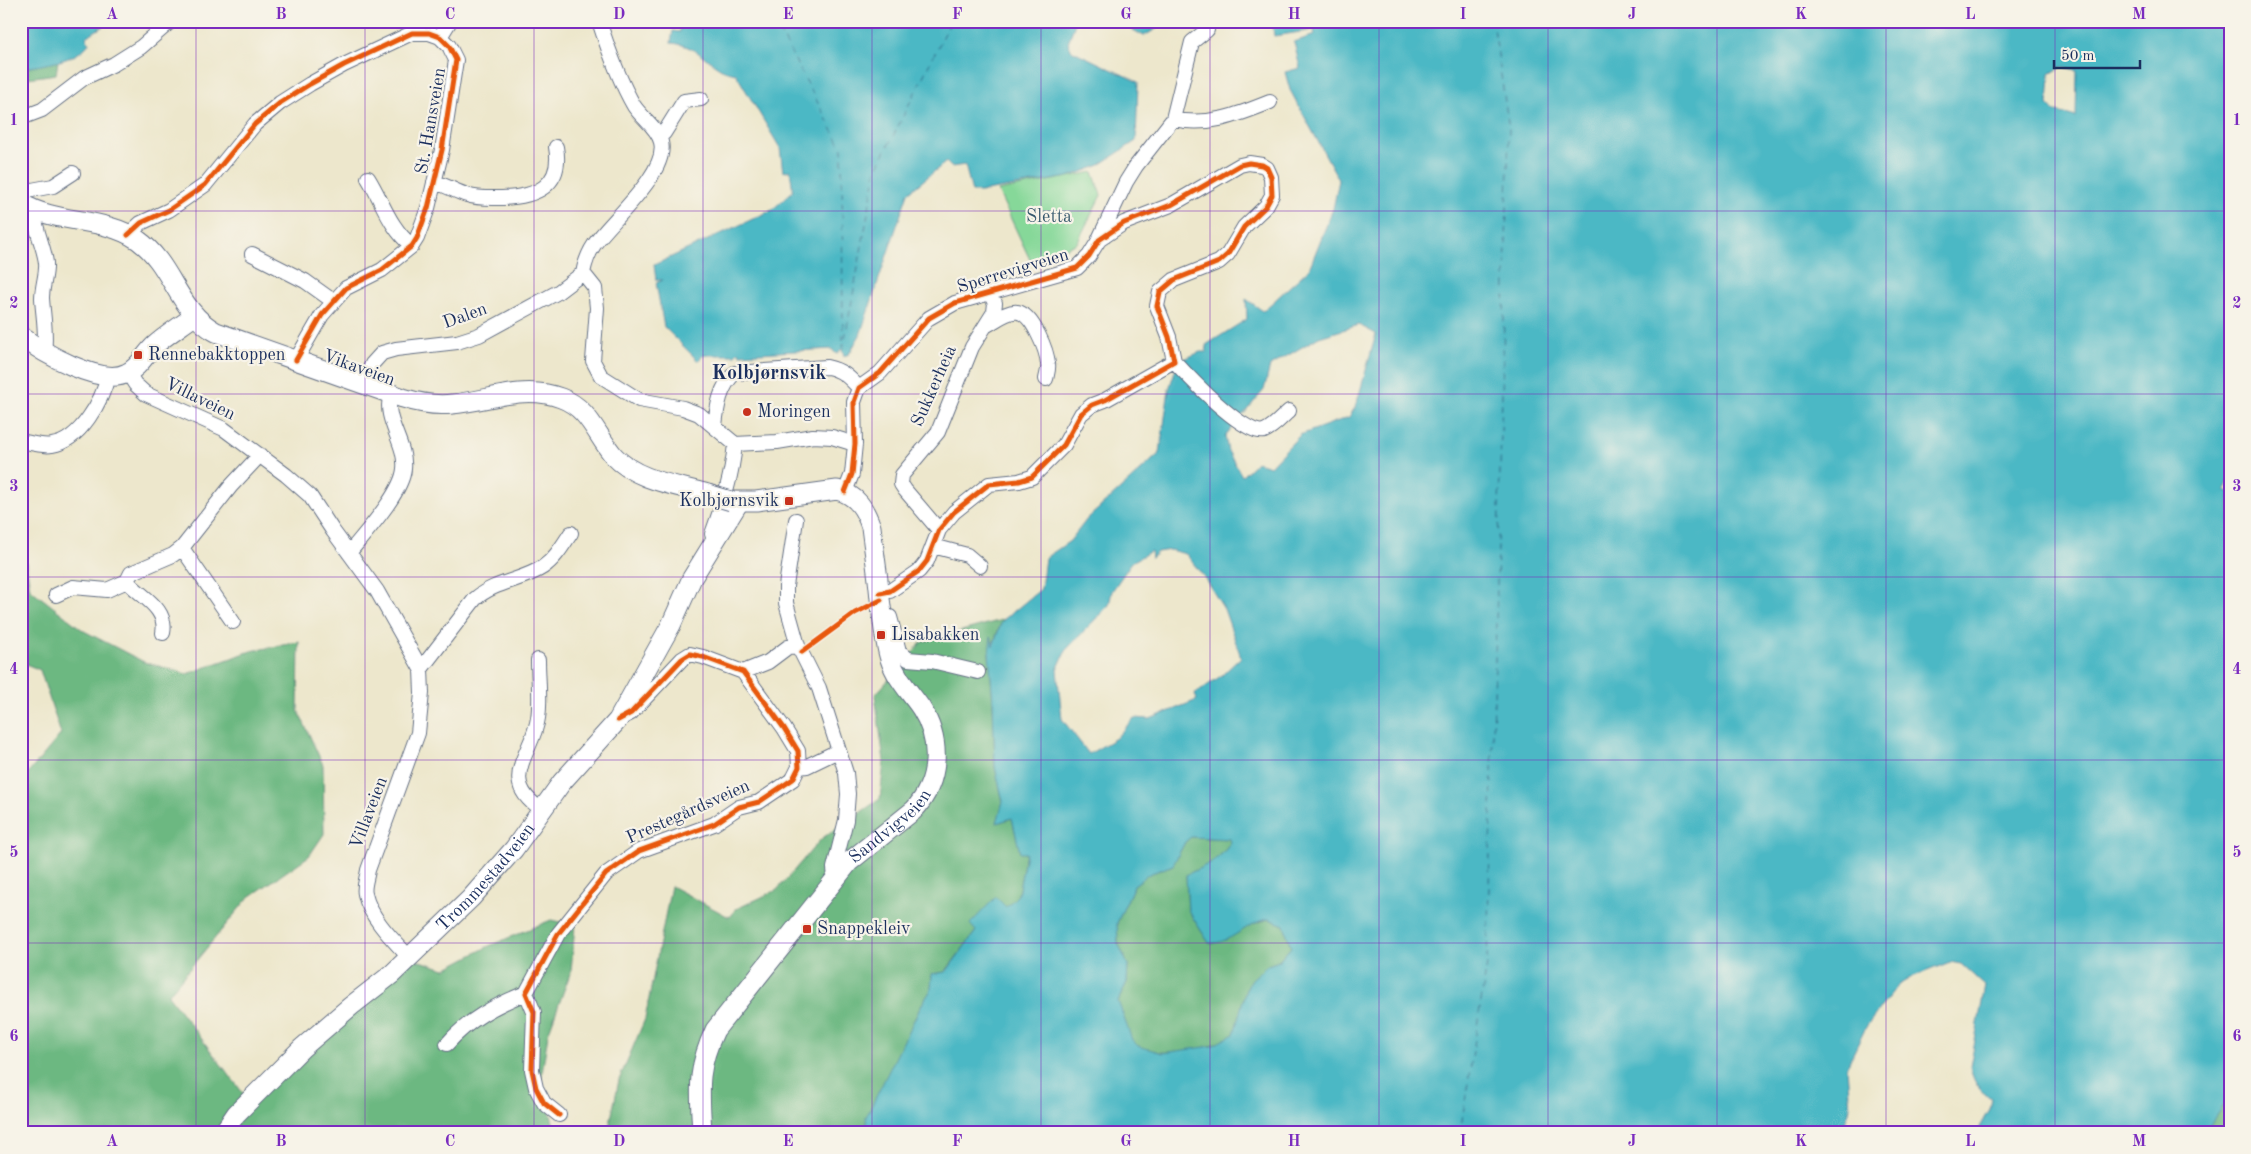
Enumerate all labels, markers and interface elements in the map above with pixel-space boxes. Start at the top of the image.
text: A [106,7,118,23]
text: B [275,7,287,23]
text: C [445,7,455,23]
text: D [613,7,625,23]
text: E [782,7,794,23]
text: F [952,7,963,23]
text: G [1120,7,1132,23]
text: H [1287,7,1301,23]
text: I [1459,7,1467,23]
text: J [1628,7,1637,23]
text: K [1795,7,1807,23]
text: L [1965,7,1976,23]
text: M [2132,7,2146,23]
scale bar [2054,38,2140,70]
text: 50 m [2061,49,2095,64]
street label: St. Hansveien [413,66,449,176]
text: 1 [9,113,19,129]
text: 1 [2232,113,2242,129]
park label: Sletta [1026,208,1072,226]
street label: Sperrevigveien [955,245,1071,297]
text: 2 [9,296,19,312]
text: 2 [2232,296,2242,312]
street label: Dalen [440,300,490,332]
street label: Sukkerheia [908,343,960,429]
place label: Rennebakktoppen [148,346,286,364]
street label: Vikaveien [320,347,398,389]
marker: Rennebakktoppen [132,349,144,361]
district label: Kolbjørnsvik [712,364,826,384]
street label: Villaveien [162,374,238,424]
place label: Moringen [757,403,831,421]
marker: Moringen [741,406,753,418]
text: 3 [9,479,19,495]
text: 3 [2232,479,2242,495]
place label: Kolbjørnsvik [679,492,779,510]
marker: Kolbjørnsvik [783,495,795,507]
place label: Lisabakken [891,626,980,644]
marker: Lisabakken [875,629,887,641]
text: 4 [9,662,19,678]
text: 4 [2232,662,2242,678]
street label: Villaveien [347,774,391,852]
street label: Prestegårdsveien [623,777,753,847]
street label: Sandvigveien [846,786,935,867]
street label: Trommestadveien [433,820,539,935]
text: 5 [9,845,19,861]
text: 5 [2232,845,2242,861]
place label: Snappekleiv [817,920,911,938]
marker: Snappekleiv [801,923,813,935]
text: 6 [9,1029,19,1045]
text: 6 [2232,1029,2242,1045]
text: A [106,1134,118,1150]
text: B [275,1134,287,1150]
text: C [445,1134,455,1150]
text: D [613,1134,625,1150]
text: E [782,1134,794,1150]
text: F [952,1134,963,1150]
text: G [1120,1134,1132,1150]
text: H [1287,1134,1301,1150]
text: I [1459,1134,1467,1150]
text: J [1628,1134,1637,1150]
text: K [1795,1134,1807,1150]
text: L [1965,1134,1976,1150]
text: M [2132,1134,2146,1150]

